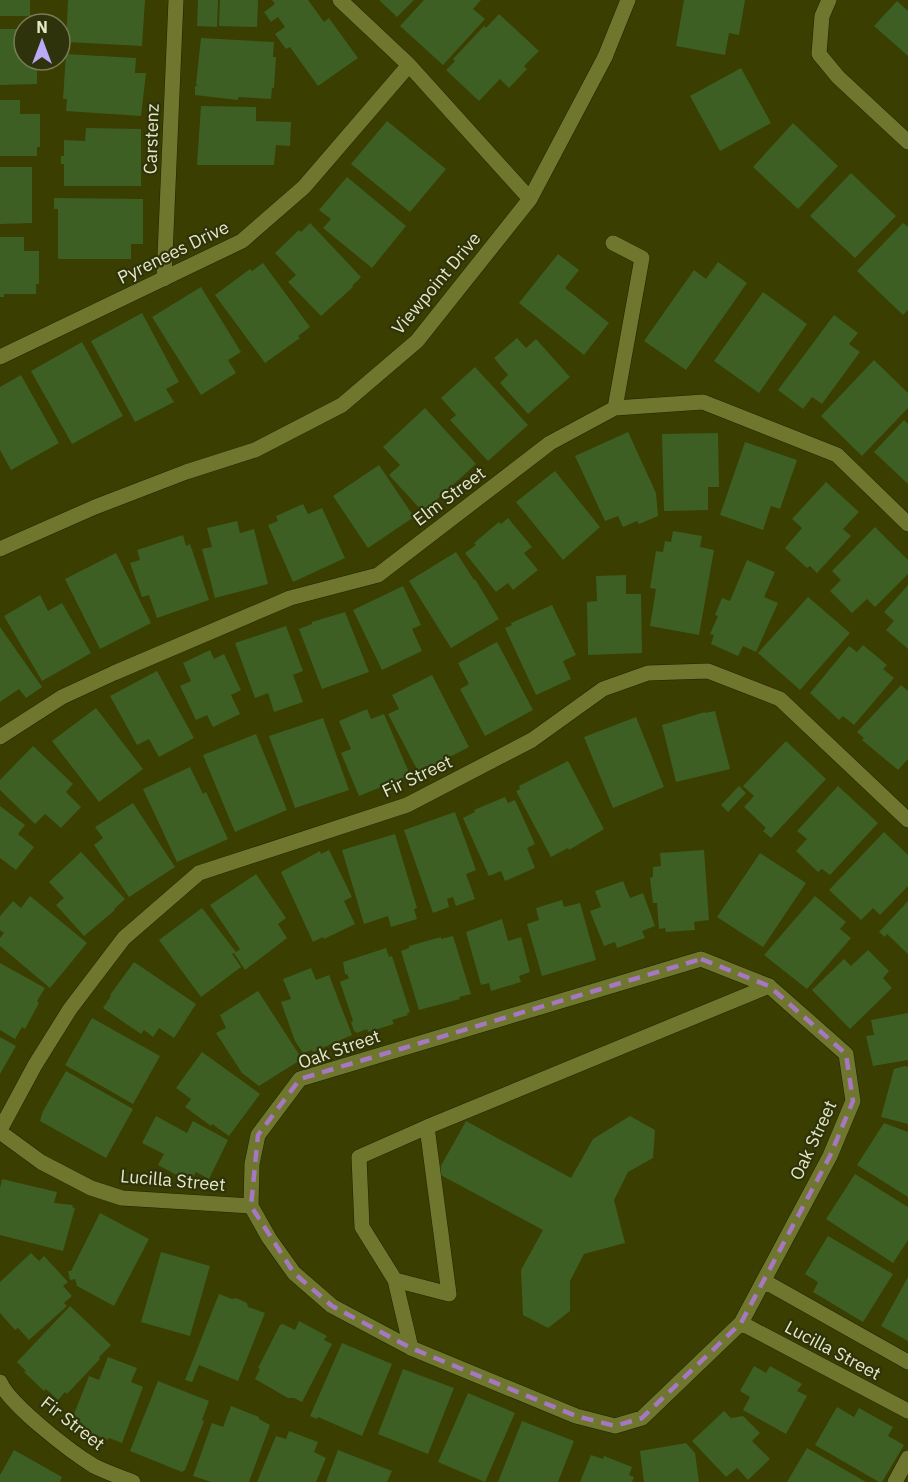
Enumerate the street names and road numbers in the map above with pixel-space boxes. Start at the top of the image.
street label: Carstenz [138,103,164,175]
street label: Pyrenees Drive [114,215,233,289]
street label: Viewpoint Drive [386,227,486,339]
street label: Elm Street [408,461,490,531]
street label: Fir Street [378,750,456,802]
street label: Oak Street [295,1024,383,1074]
street label: Oak Street [785,1096,841,1184]
street label: Lucilla Street [119,1164,227,1196]
street label: Lucilla Street [781,1315,885,1385]
street label: Fir Street [36,1391,110,1455]

